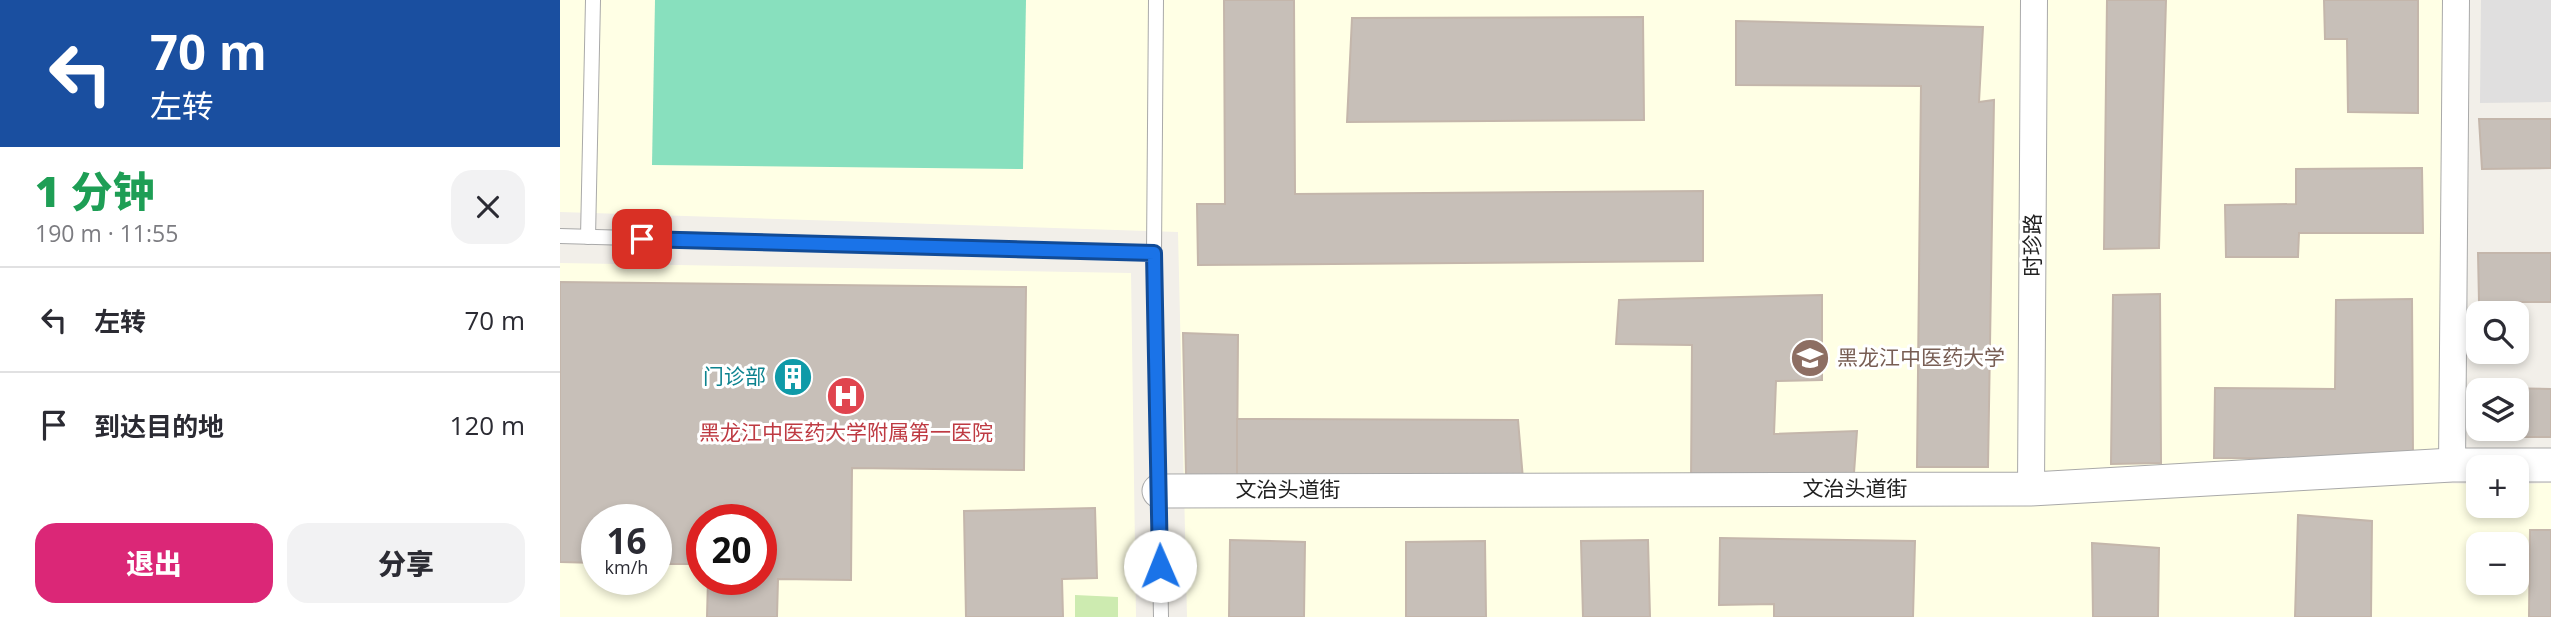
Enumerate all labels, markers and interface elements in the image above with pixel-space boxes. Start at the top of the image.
text: 70 m [150,18,267,84]
icon: left [35,28,126,119]
text: 左转 [150,84,214,127]
text: 1 分钟 [35,162,155,219]
button: close [451,170,525,244]
pin [612,209,672,269]
street label: 时珍路 [2018,214,2046,277]
text: 190 m · 11:55 [35,217,178,249]
icon: arrive [623,220,661,258]
icon: left [35,301,73,339]
map controls [2466,301,2529,595]
button: search [2466,301,2529,364]
text: 70 m [464,302,525,338]
text: 左转 [94,303,146,339]
school or university icon: 黑龙江中医药大学 [1789,337,1831,379]
place label: 黑龙江中医药大学 [1837,343,2005,371]
building icon: 门诊部 [772,356,814,398]
place label: 门诊部 [703,362,766,390]
hospital icon: 黑龙江中医药大学附属第一医院 [825,375,867,417]
button: layers [2466,378,2529,441]
icon: arrive [35,406,73,444]
text: 120 m [450,407,525,443]
text: 到达目的地 [94,408,224,444]
place label: 黑龙江中医药大学附属第一医院 [699,418,993,446]
button: + [2466,455,2529,518]
street label: 文治头道街 [1803,474,1908,502]
street label: 文治头道街 [1236,475,1341,503]
speed limit sign: 20 [686,504,777,595]
text: 16 [606,517,647,564]
button: 退出 [35,523,273,603]
button: 分享 [287,523,525,603]
position arrow [1123,529,1197,603]
button: − [2466,532,2529,595]
text: km/h [605,555,648,579]

